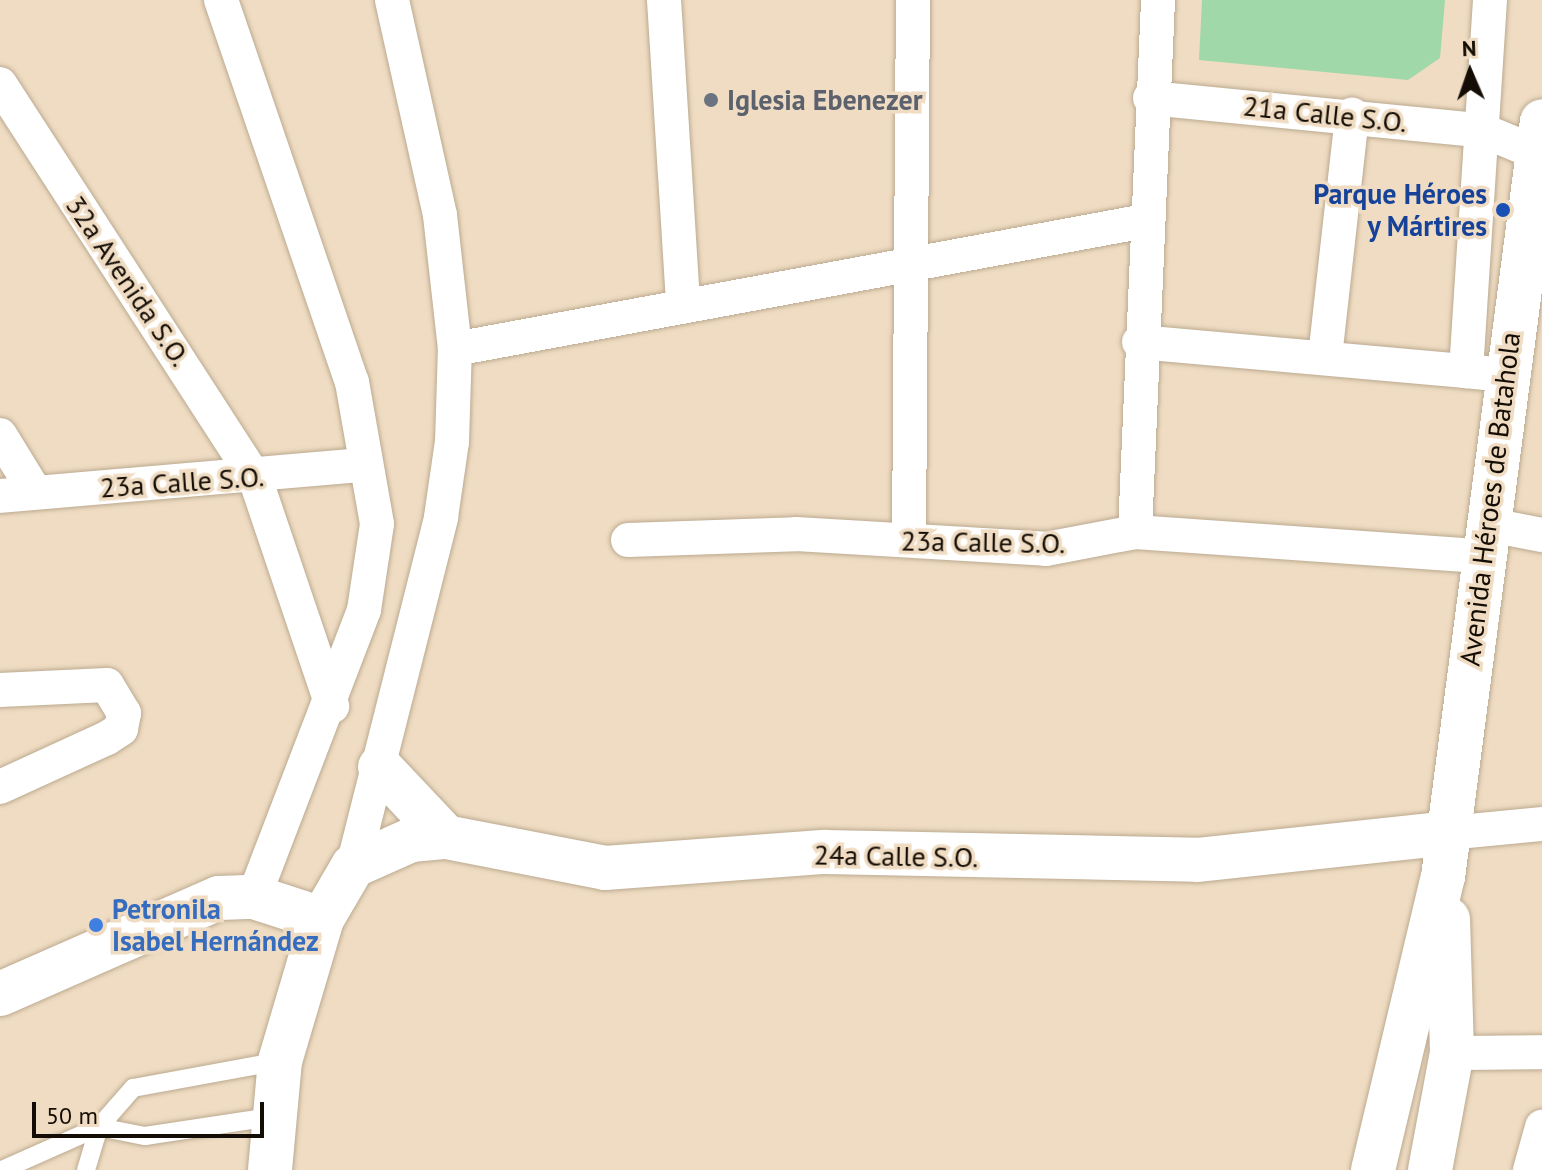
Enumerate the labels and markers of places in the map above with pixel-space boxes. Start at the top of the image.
place label: Iglesia Ebenezer [727,83,923,117]
marker: Iglesia Ebenezer [702,91,720,109]
place label: Parque Héroes y Mártires [1313,177,1487,243]
marker: Parque Héroes y Mártires [1494,201,1512,219]
place label: Petronila Isabel Hernández [112,892,319,958]
marker: Petronila Isabel Hernández [87,916,105,934]

